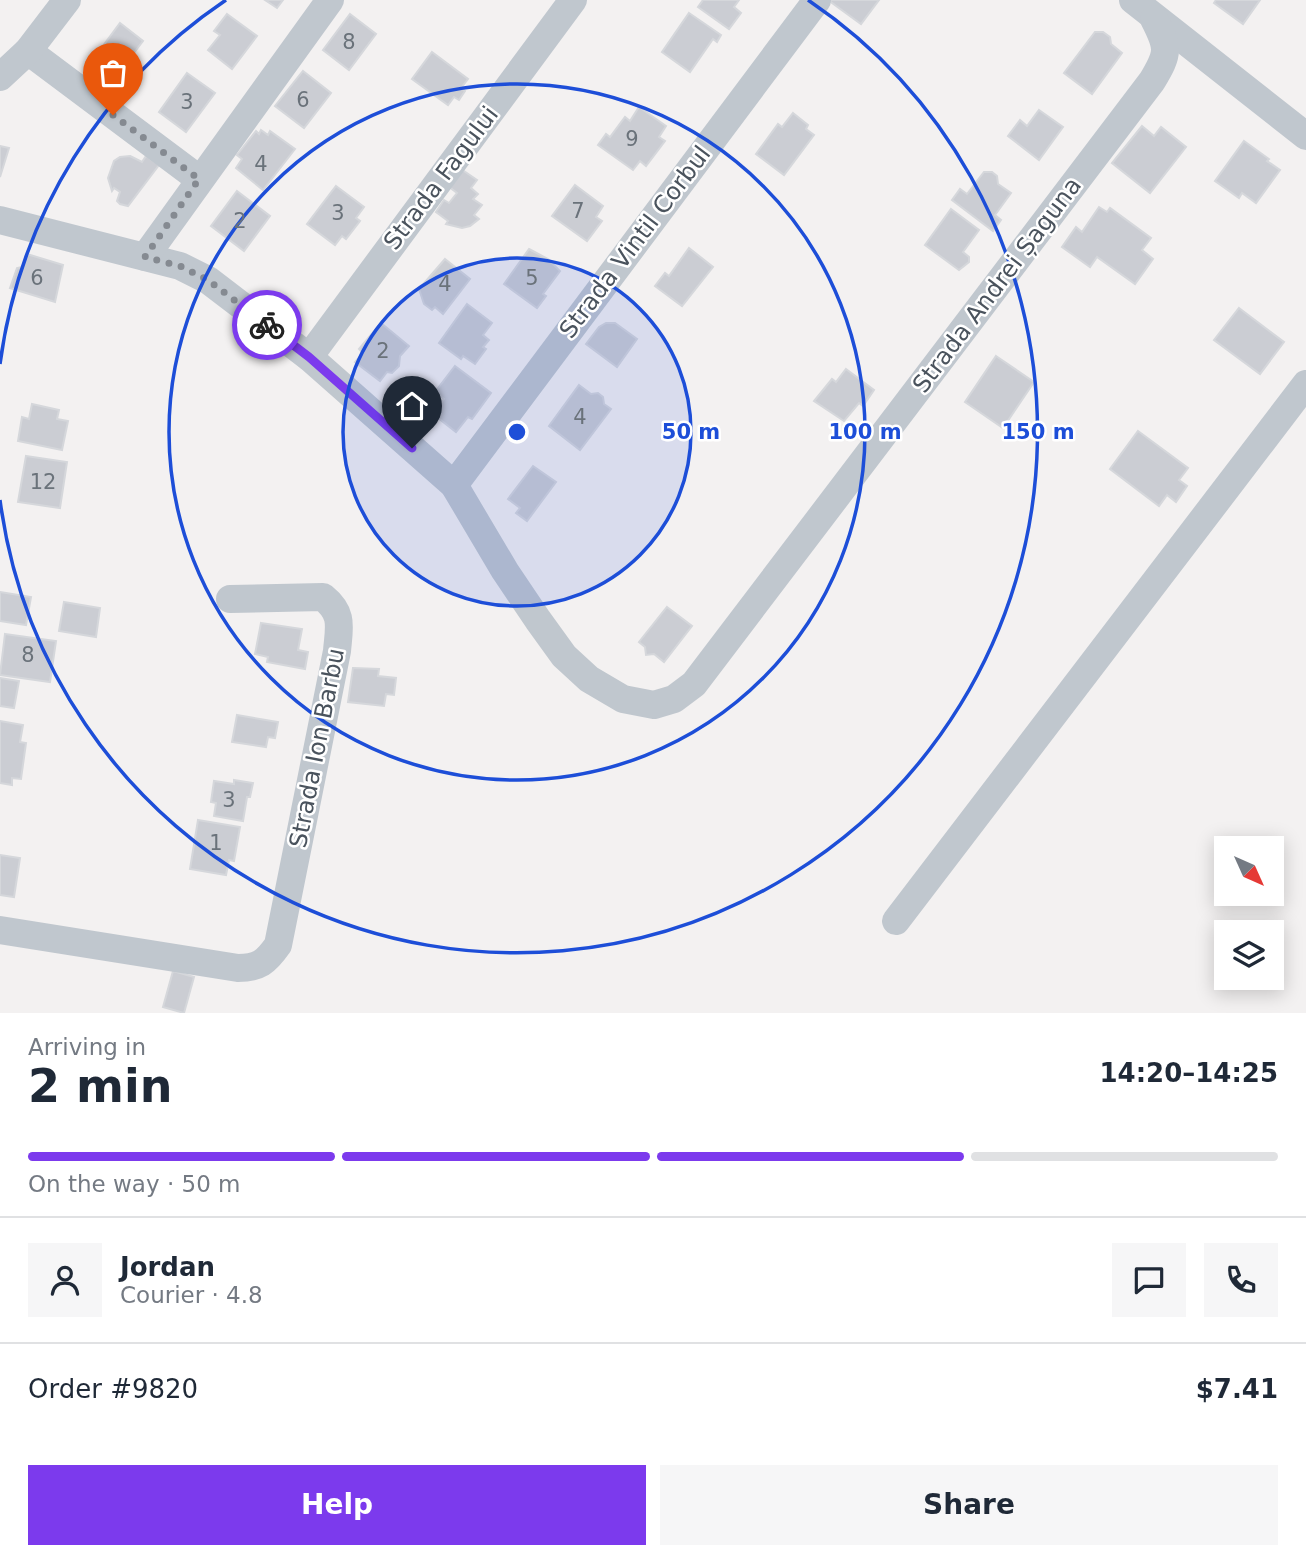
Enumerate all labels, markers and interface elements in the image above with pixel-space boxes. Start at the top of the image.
house number: 8 [342,30,356,54]
pin [83,43,143,115]
icon: bag [94,54,132,92]
house number: 6 [296,88,310,112]
house number: 3 [180,90,194,114]
street label: Strada Fagului [378,101,504,255]
house number: 9 [625,127,639,151]
street label: Strada Vintil Corbul [554,140,716,344]
house number: 4 [254,152,268,176]
street label: Strada Andrei Șaguna [907,172,1087,398]
house number: 7 [571,199,585,223]
house number: 3 [331,201,345,225]
house number: 2 [233,209,247,233]
house number: 6 [30,266,44,290]
house number: 5 [525,266,539,290]
house number: 4 [438,272,452,296]
courier [232,290,302,360]
icon: bike [248,306,286,344]
house number: 2 [376,339,390,363]
pin [382,376,442,448]
icon: home [393,387,431,425]
house number: 4 [573,405,587,429]
centre of rings [505,420,529,444]
text: 50 m [662,420,720,444]
text: 100 m [828,420,902,444]
text: 150 m [1001,420,1075,444]
house number: 12 [30,470,56,494]
house number: 8 [21,643,35,667]
street label: Strada Ion Barbu [284,646,350,850]
house number: 3 [222,788,236,812]
house number: 1 [209,831,223,855]
north arrow [1214,836,1284,906]
map controls [1214,836,1284,990]
button: layers [1214,920,1284,990]
text: Arriving in [28,1034,146,1060]
text: 14:20–14:25 [1099,1058,1278,1088]
text: 2 min [28,1059,172,1113]
text: On the way · 50 m [28,1171,240,1197]
button: person [28,1243,102,1317]
button: chat [1112,1243,1186,1317]
button: phone [1204,1243,1278,1317]
text: Jordan [120,1252,215,1282]
text: Courier · 4.8 [120,1282,263,1308]
text: Order #9820 [28,1374,198,1404]
text: $7.41 [1196,1374,1278,1404]
button: Help [28,1465,646,1545]
button: Share [660,1465,1278,1545]

